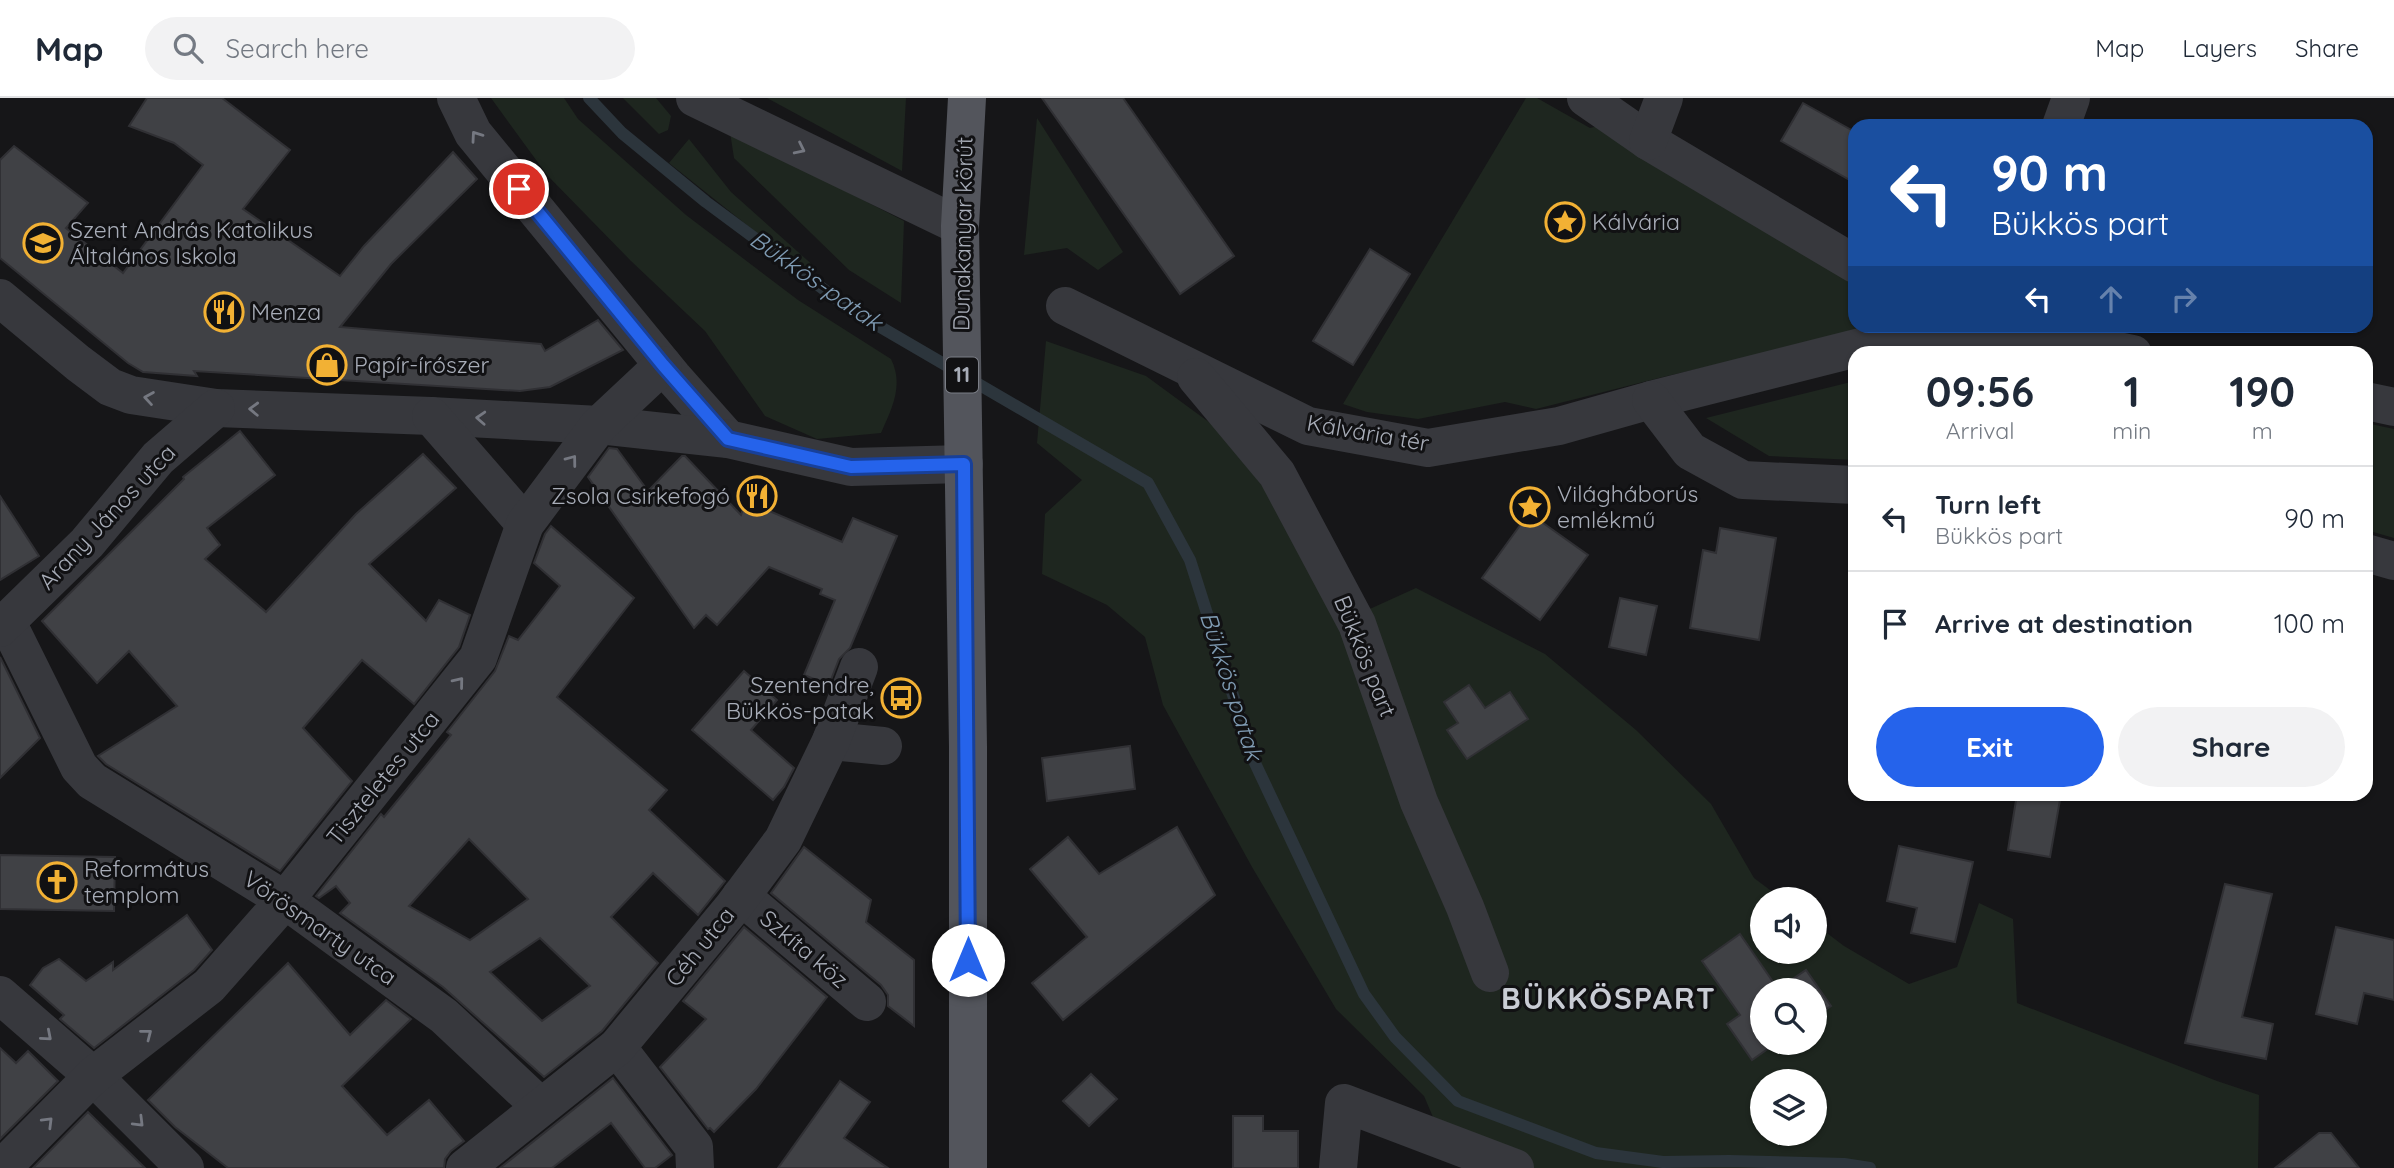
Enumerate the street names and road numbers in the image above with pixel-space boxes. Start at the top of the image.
street label: Dunakanyar körút [946,136,979,331]
road number: 11 [946,358,978,392]
street label: Kálvária tér [1305,407,1432,458]
street label: Arany János utca [32,438,181,595]
street label: Bükkös part [1328,591,1403,721]
street label: Tiszteletes utca [320,705,445,850]
street label: Vörösmarty utca [238,864,402,991]
street label: Céh utca [659,901,740,992]
street label: Szkíta köz [754,903,854,994]

